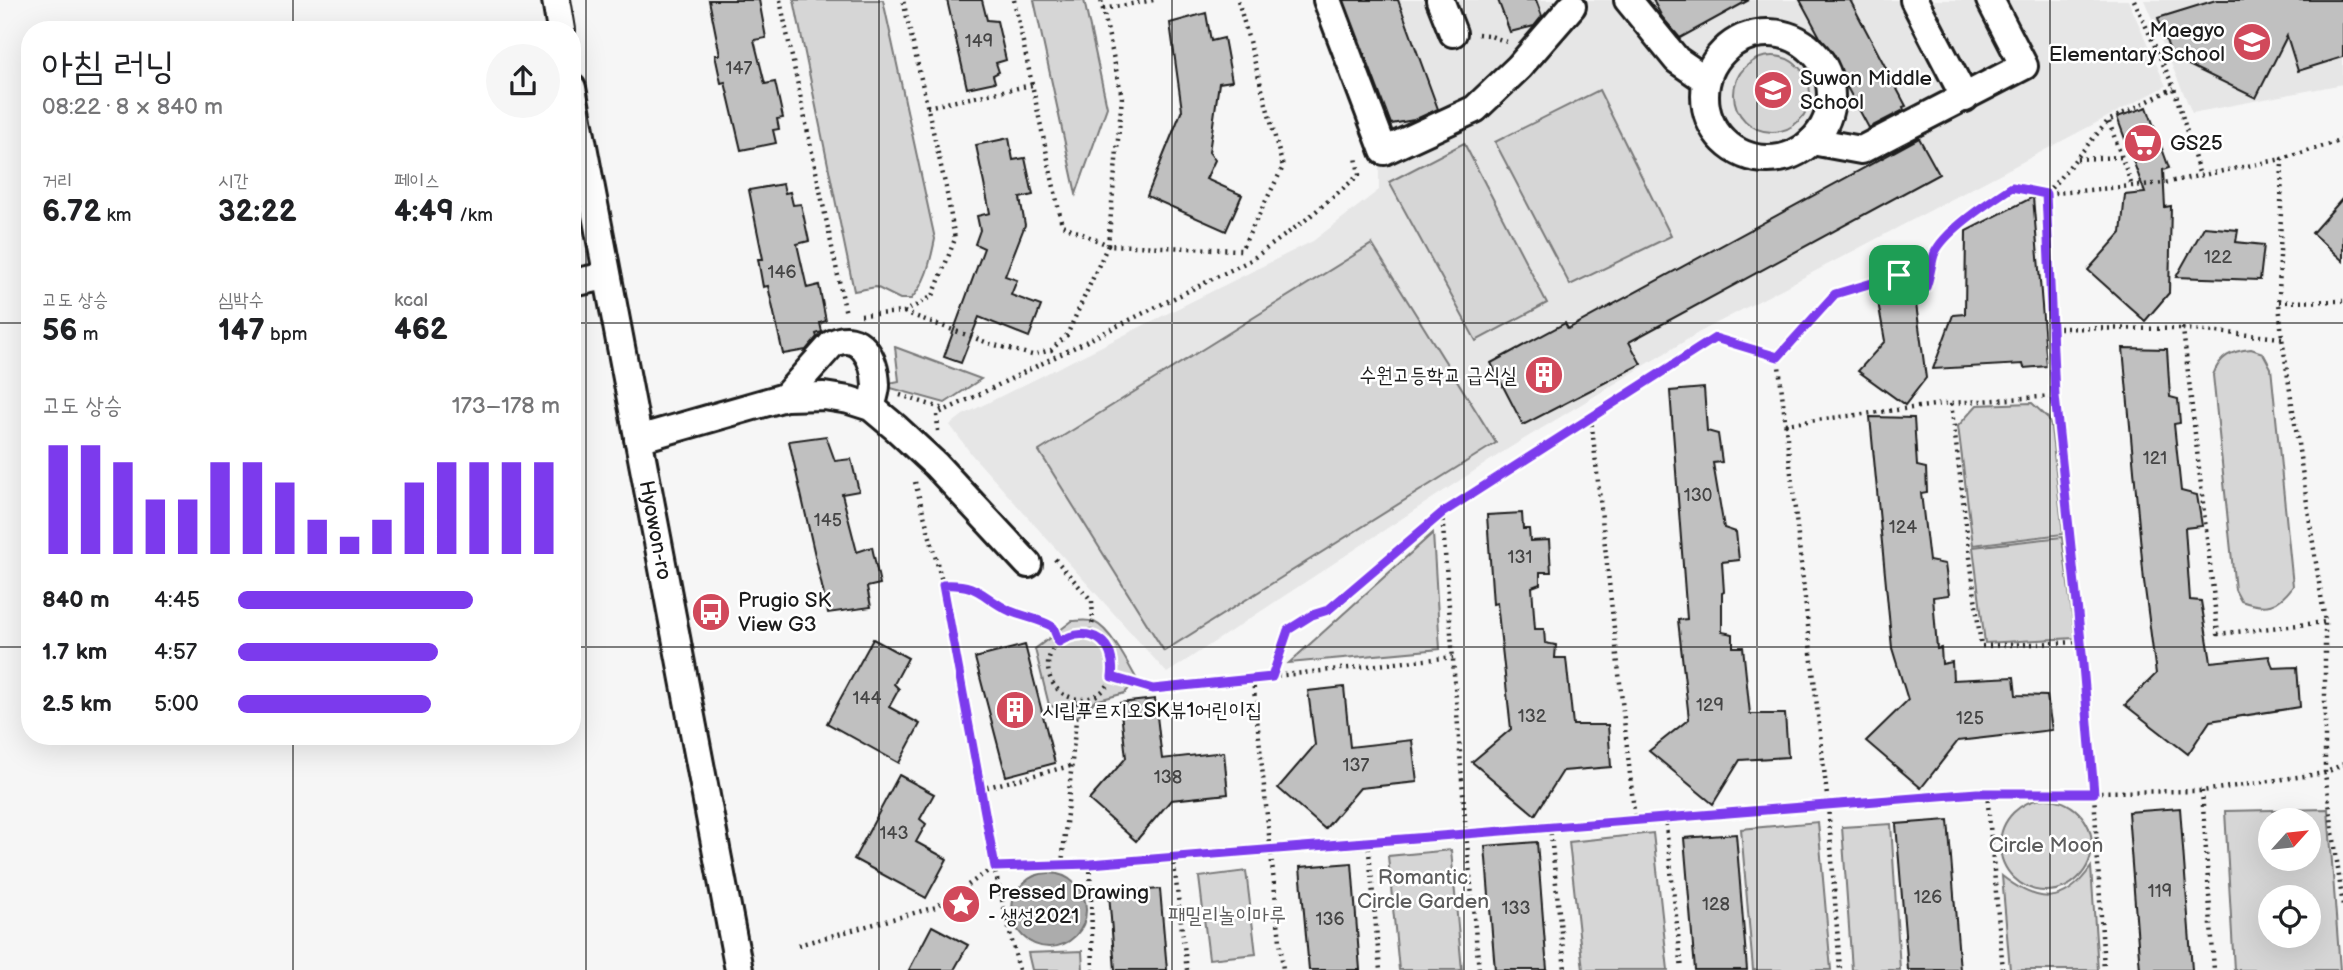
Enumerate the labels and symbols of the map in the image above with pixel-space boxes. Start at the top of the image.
place label: Maegyo Elementary School [2049,18,2225,67]
school or university icon: Maegyo Elementary School [2231,21,2273,63]
house number: 149 [965,31,993,52]
house number: 147 [726,58,753,79]
place label: Suwon Middle School [1800,66,1932,115]
school or university icon: Suwon Middle School [1752,69,1794,111]
supermarket icon: GS25 [2122,122,2164,164]
place label: GS25 [2170,131,2223,156]
pin [1869,245,1929,305]
house number: 122 [2204,247,2232,268]
house number: 146 [768,262,796,283]
building icon: 수원고등학교 급식실 [1523,354,1565,396]
place label: 수원고등학교 급식실 [1359,363,1517,388]
house number: 121 [2143,448,2167,469]
street label: Hyowon-ro [634,478,677,582]
house number: 130 [1684,485,1712,506]
house number: 145 [814,510,842,531]
house number: 124 [1889,517,1917,538]
house number: 131 [1507,547,1533,568]
place label: Prugio SK View G3 [738,588,831,637]
bus stop icon: Prugio SK View G3 [690,591,732,633]
house number: 144 [853,688,881,709]
building icon: 시립푸르지오SK뷰1어린이집 [994,689,1036,731]
house number: 129 [1696,695,1724,716]
place label: 시립푸르지오SK뷰1어린이집 [1042,698,1262,723]
house number: 132 [1518,706,1547,727]
house number: 125 [1956,708,1984,729]
house number: 137 [1343,755,1370,776]
house number: 138 [1154,767,1182,788]
north arrow [2258,808,2320,872]
house number: 143 [879,823,909,844]
park label: Circle Moon [1989,833,2103,858]
park label: Romantic Circle Garden [1357,865,1489,914]
place label: Pressed Drawing - 생성2021 [988,880,1149,929]
house number: 119 [2148,881,2172,902]
place icon: Pressed Drawing - 생성2021 [940,883,982,925]
house number: 126 [1914,887,1942,908]
house number: 128 [1702,894,1730,915]
house number: 133 [1501,898,1531,919]
park label: 패밀리놀이마루 [1168,903,1286,928]
house number: 136 [1315,909,1345,930]

